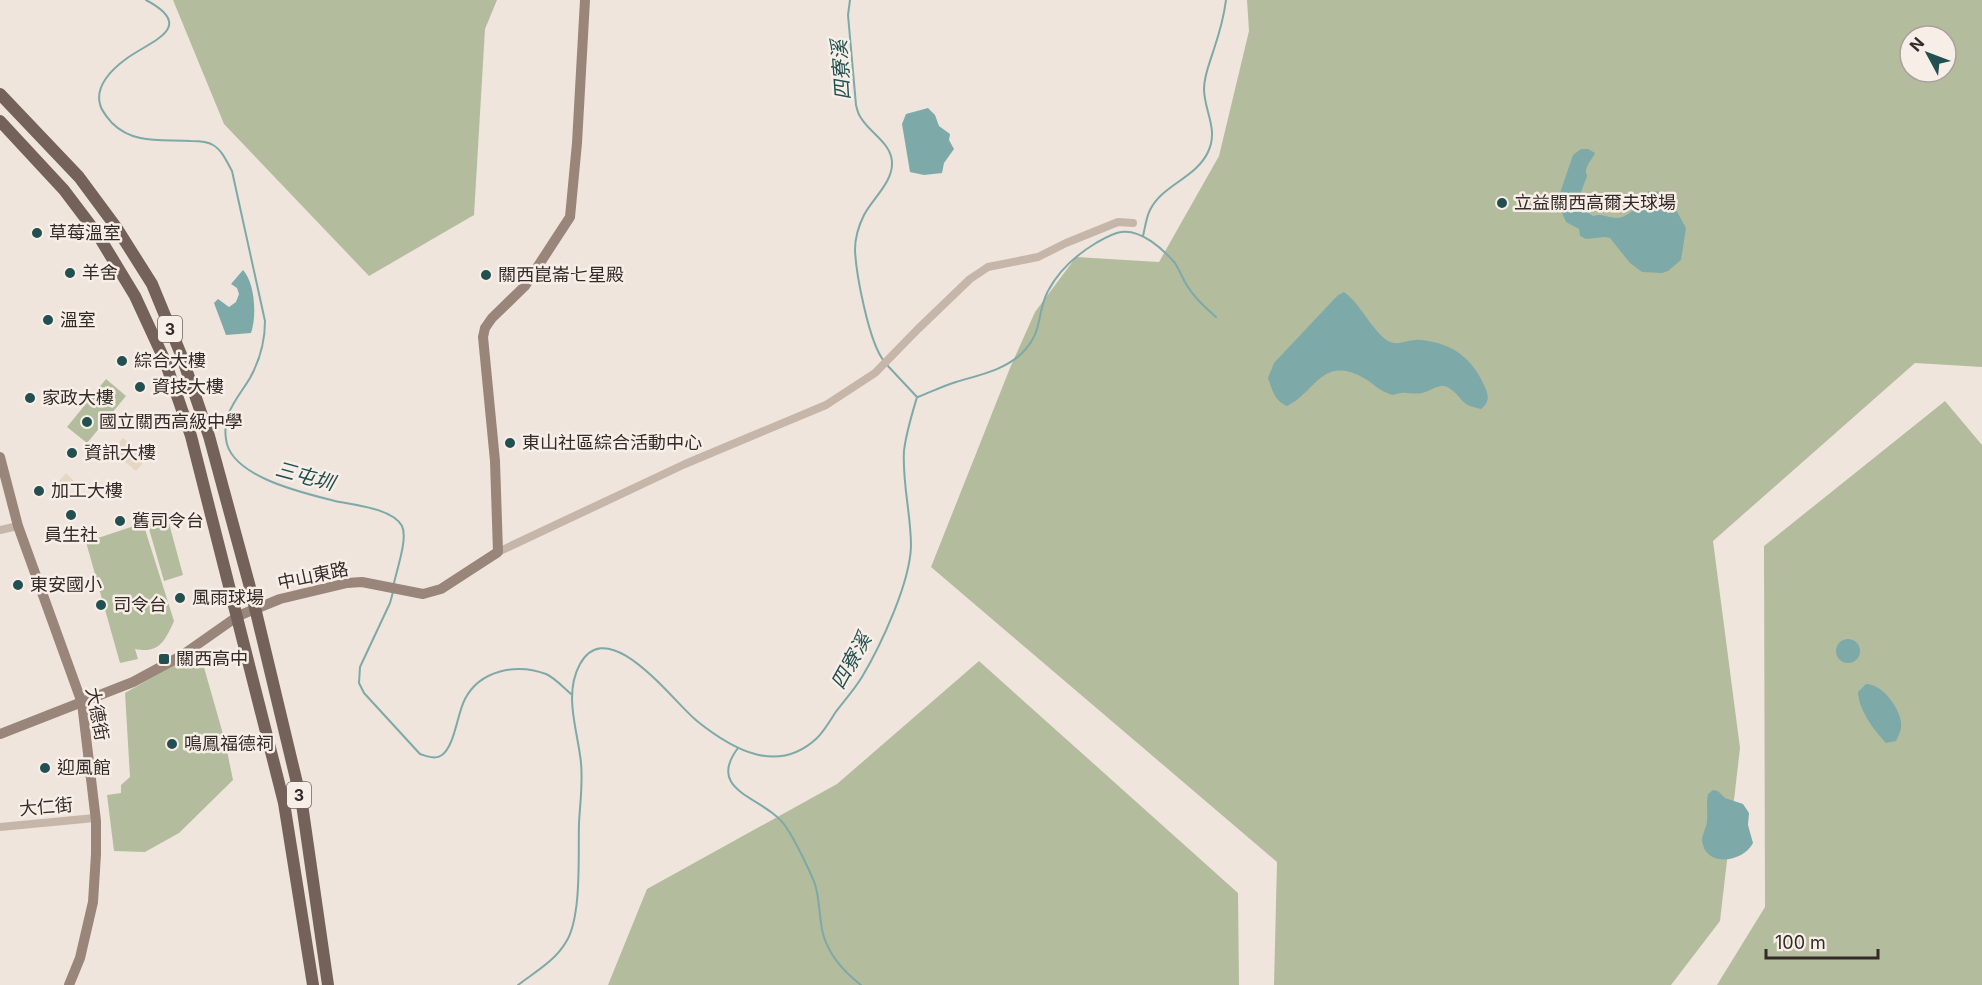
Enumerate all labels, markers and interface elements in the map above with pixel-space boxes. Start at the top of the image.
north arrow [1898,24,1958,84]
text: N [1905,33,1928,55]
water label: 四寮溪 [827,36,855,101]
place label: 立益關西高爾夫球場 [1514,192,1676,213]
marker: 立益關西高爾夫球場 [1495,196,1509,210]
place label: 草莓溫室 [49,222,121,243]
marker: 草莓溫室 [30,226,44,240]
place label: 羊舍 [82,262,118,283]
place label: 關西崑崙七星殿 [498,264,624,285]
marker: 羊舍 [63,266,77,280]
marker: 關西崑崙七星殿 [479,268,493,282]
place label: 溫室 [60,309,96,330]
marker: 溫室 [41,313,55,327]
road number: 3 [158,316,182,342]
place label: 綜合大樓 [134,350,206,371]
marker: 綜合大樓 [115,354,129,368]
place label: 資技大樓 [152,376,224,397]
marker: 資技大樓 [133,380,147,394]
place label: 家政大樓 [42,387,114,408]
marker: 家政大樓 [23,391,37,405]
place label: 國立關西高級中學 [99,411,243,432]
marker: 國立關西高級中學 [80,415,94,429]
place label: 東山社區綜合活動中心 [522,432,702,453]
marker: 東山社區綜合活動中心 [503,436,517,450]
place label: 資訊大樓 [84,442,156,463]
marker: 資訊大樓 [65,446,79,460]
water label: 三屯圳 [273,457,340,496]
place label: 加工大樓 [51,480,123,501]
marker: 加工大樓 [32,484,46,498]
marker: 員生社 [64,508,78,522]
place label: 舊司令台 [132,510,204,531]
marker: 舊司令台 [113,514,127,528]
place label: 員生社 [44,524,98,545]
street label: 中山東路 [275,558,350,593]
place label: 東安國小 [30,574,102,595]
marker: 東安國小 [11,578,25,592]
place label: 風雨球場 [192,587,264,608]
marker: 風雨球場 [173,591,187,605]
place label: 司令台 [113,594,167,615]
marker: 司令台 [94,598,108,612]
water label: 四寮溪 [826,626,877,693]
place label: 關西高中 [176,648,248,669]
marker: 關西高中 [157,652,171,666]
street label: 大德街 [82,685,113,742]
place label: 鳴鳳福德祠 [184,733,274,754]
marker: 鳴鳳福德祠 [165,737,179,751]
place label: 迎風館 [57,757,111,778]
marker: 迎風館 [38,761,52,775]
road number: 3 [287,782,311,808]
street label: 大仁街 [18,794,74,819]
scale bar [1766,922,1878,960]
text: 100 m [1775,932,1826,953]

